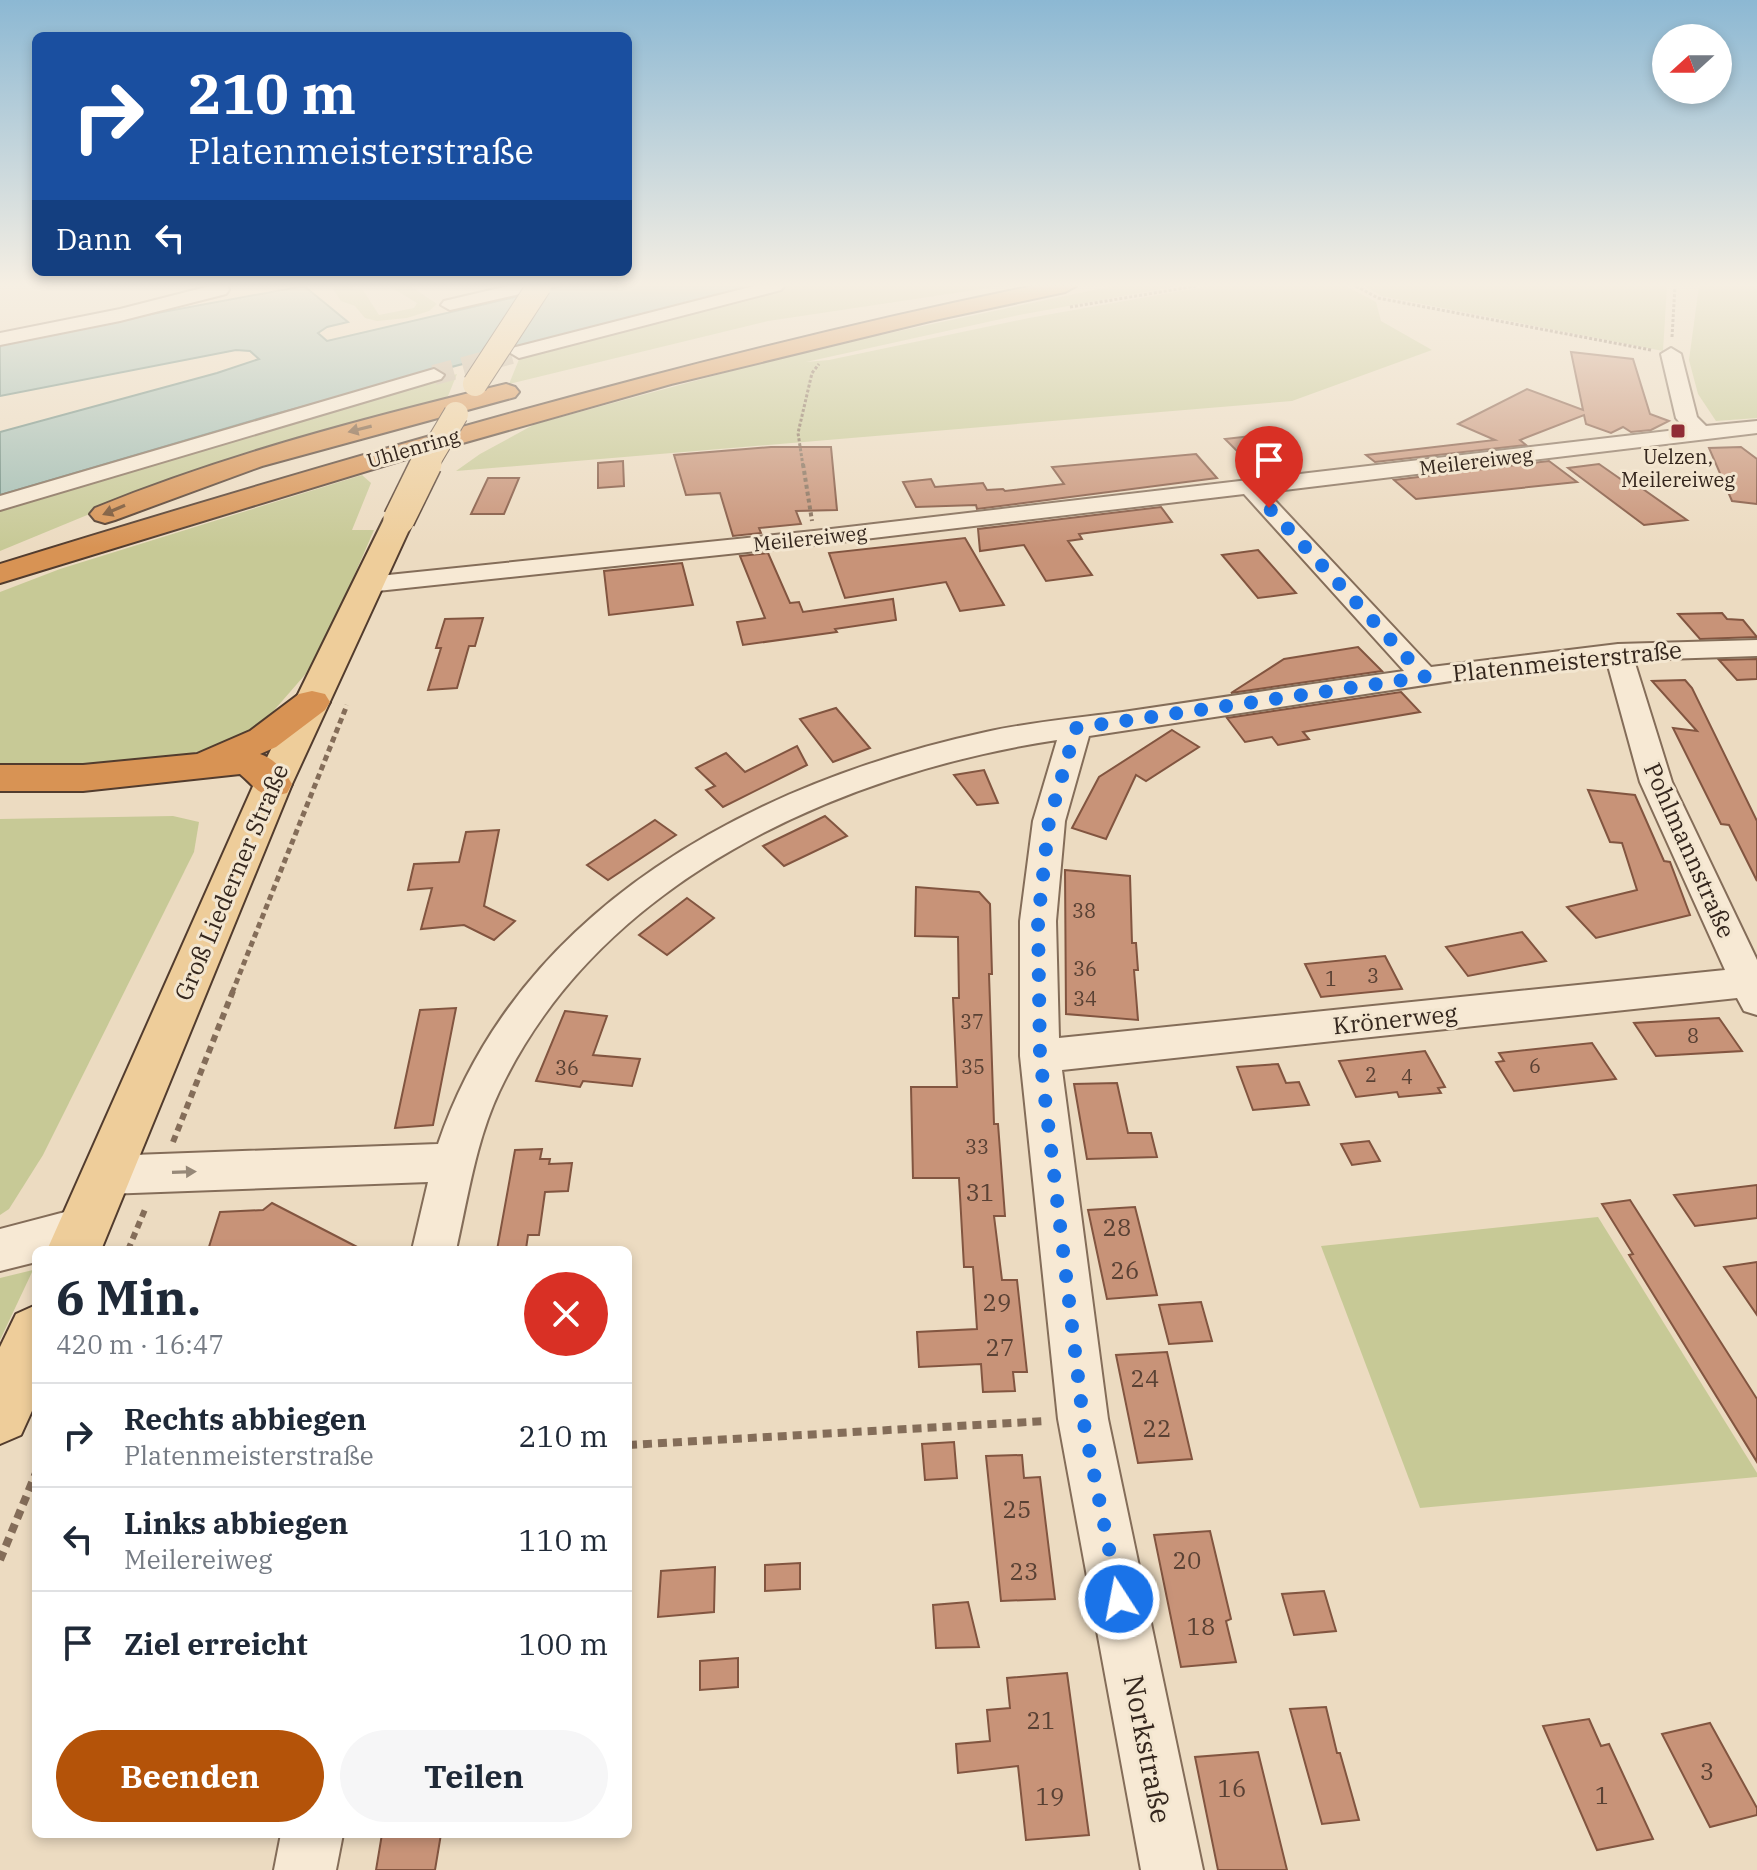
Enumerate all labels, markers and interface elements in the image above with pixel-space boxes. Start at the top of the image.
north arrow [1652,24,1732,104]
map controls [1652,24,1732,104]
text: 210 m [188,57,356,129]
icon: right [56,64,160,168]
text: Platenmeisterstraße [188,127,534,174]
icon: left [148,216,192,260]
text: Dann [56,219,132,258]
street label: Uhlenring [363,422,463,474]
marker: Uelzen, Meilereiweg [1669,422,1687,440]
one-way arrow [348,423,373,435]
pin [1235,426,1303,508]
icon: arrive [1247,438,1291,482]
street label: Meilereiweg [1418,441,1534,481]
place label: Uelzen, Meilereiweg [1621,443,1735,493]
one-way arrow [102,504,126,517]
street label: Meilereiweg [752,519,868,557]
street label: Platenmeisterstraße [1451,633,1683,689]
street label: Pohlmannstraße [1637,757,1743,943]
street label: Groß Liederner Straße [167,759,295,1005]
house number: 38 [1072,897,1096,924]
house number: 36 [1073,955,1097,982]
house number: 3 [1367,962,1379,989]
house number: 1 [1325,965,1337,992]
house number: 34 [1073,985,1097,1012]
street label: Krönerweg [1331,997,1459,1041]
house number: 37 [960,1008,984,1035]
house number: 8 [1687,1022,1699,1049]
house number: 6 [1529,1052,1541,1079]
house number: 35 [961,1053,985,1080]
house number: 36 [555,1054,579,1081]
house number: 2 [1365,1061,1377,1088]
house number: 4 [1401,1063,1413,1090]
house number: 33 [965,1133,989,1160]
one-way arrow [172,1166,197,1179]
house number: 31 [966,1176,994,1208]
house number: 28 [1103,1211,1131,1243]
house number: 26 [1111,1254,1139,1286]
text: 6 Min. [56,1266,201,1328]
button: close [524,1272,608,1356]
house number: 29 [983,1286,1011,1318]
text: 420 m · 16:47 [56,1327,224,1361]
house number: 27 [986,1331,1014,1363]
house number: 24 [1131,1362,1159,1394]
text: Rechts abbiegen [124,1399,367,1438]
house number: 22 [1143,1412,1171,1444]
icon: right [56,1413,100,1457]
text: 210 m [518,1416,608,1455]
text: Platenmeisterstraße [124,1438,374,1472]
house number: 25 [1003,1493,1031,1525]
text: Links abbiegen [124,1503,348,1542]
icon: left [56,1517,100,1561]
text: 110 m [518,1520,608,1559]
text: Meilereiweg [124,1542,272,1576]
house number: 20 [1173,1544,1201,1576]
house number: 23 [1010,1555,1038,1587]
position arrow [1077,1557,1161,1641]
house number: 18 [1187,1610,1215,1642]
icon: arrive [56,1621,100,1665]
text: Ziel erreicht [124,1624,308,1663]
text: 100 m [518,1624,608,1663]
street label: Norkstraße [1116,1672,1180,1826]
house number: 21 [1027,1704,1055,1736]
button: Beenden [56,1730,324,1822]
button: Teilen [340,1730,608,1822]
house number: 3 [1700,1755,1714,1787]
house number: 16 [1218,1772,1246,1804]
house number: 1 [1595,1779,1609,1811]
house number: 19 [1036,1780,1064,1812]

